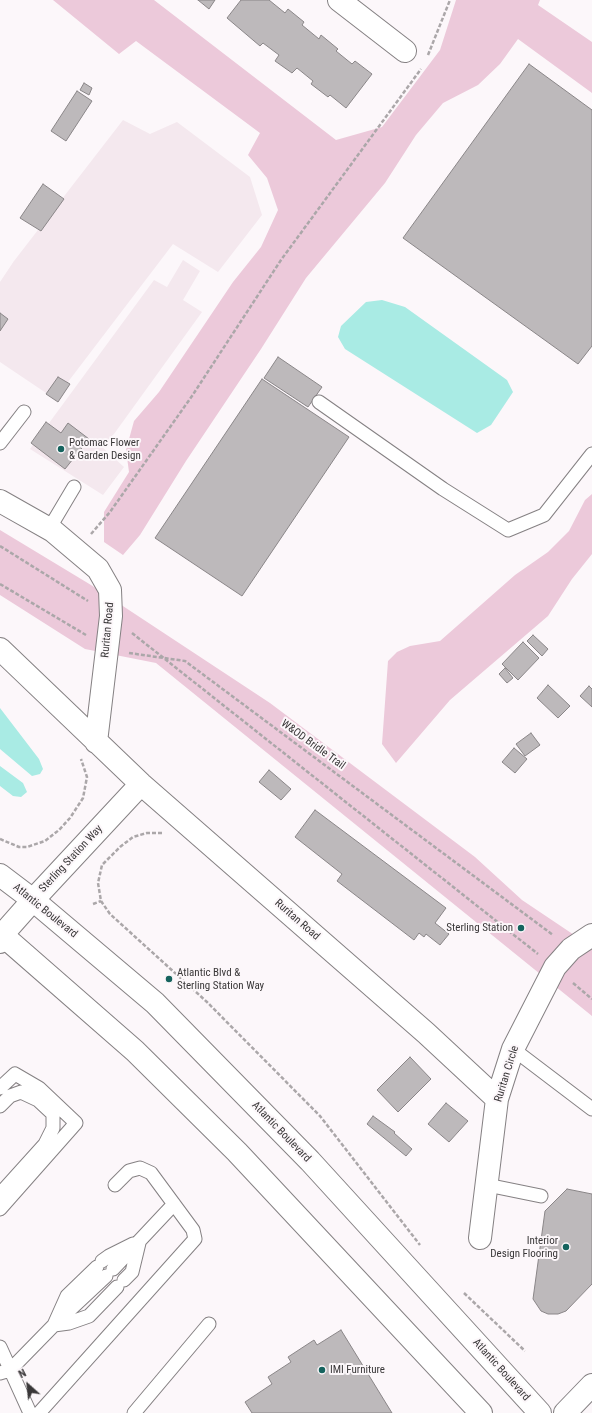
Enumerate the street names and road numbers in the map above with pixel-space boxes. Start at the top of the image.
street label: Ruritan Road [99,602,117,658]
street label: W&OD Bridle Trail [278,717,348,773]
street label: Sterling Station Way [36,823,106,895]
street label: Atlantic Boulevard [10,881,80,941]
street label: Ruritan Road [272,897,322,943]
street label: Ruritan Circle [492,1044,522,1104]
street label: Atlantic Boulevard [249,1099,313,1165]
street label: Atlantic Boulevard [470,1336,532,1404]

